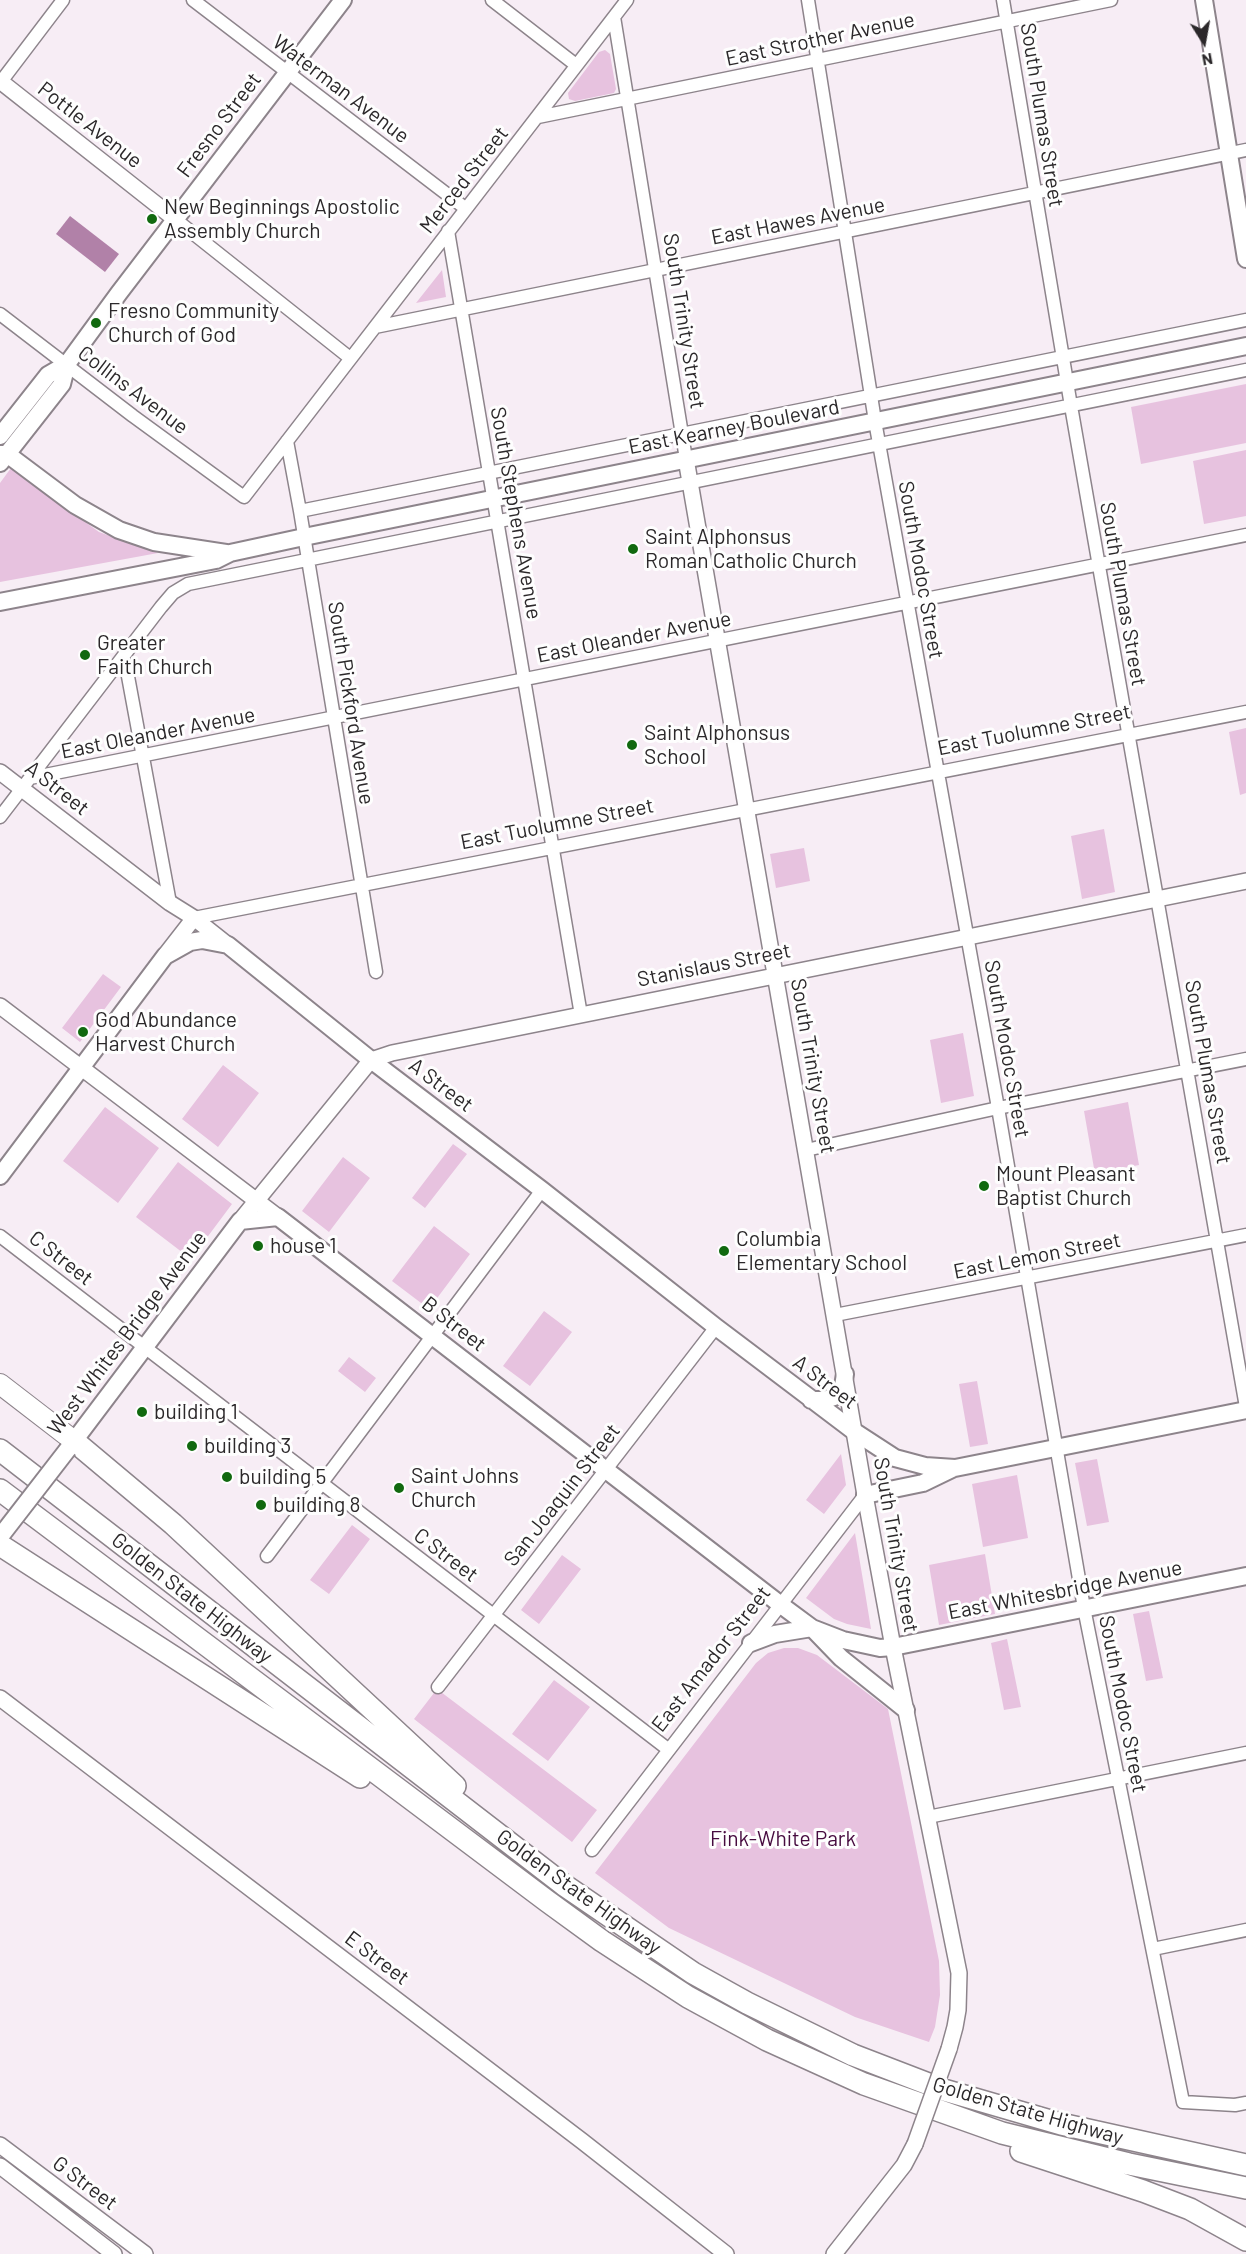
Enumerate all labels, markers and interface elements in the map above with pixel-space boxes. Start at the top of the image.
street label: East Strother Avenue [723,7,917,71]
north arrow [1174,12,1234,72]
street label: South Plumas Street [1015,21,1069,209]
street label: Waterman Avenue [268,29,414,149]
text: N [1201,50,1215,70]
street label: Fresno Street [171,68,267,182]
street label: Pottle Avenue [33,76,147,174]
street label: Merced Street [414,121,514,239]
street label: East Hawes Avenue [709,192,887,250]
place label: New Beginnings Apostolic Assembly Church [164,194,400,244]
marker: New Beginnings Apostolic Assembly Church [145,212,159,226]
street label: South Trinity Street [658,231,710,411]
place label: Fresno Community Church of God [108,298,279,348]
marker: Fresno Community Church of God [89,316,103,330]
street label: Collins Avenue [73,340,193,440]
street label: East Kearney Boulevard [626,394,842,460]
street label: South Stephens Avenue [485,405,547,621]
street label: South Modoc Street [893,479,949,661]
street label: South Plumas Street [1094,500,1152,688]
place label: Saint Alphonsus Roman Catholic Church [645,524,857,574]
marker: Saint Alphonsus Roman Catholic Church [626,542,640,556]
street label: South Pickford Avenue [323,600,379,806]
street label: East Oleander Avenue [535,606,733,668]
place label: Greater Faith Church [97,630,213,680]
marker: Greater Faith Church [78,648,92,662]
street label: East Tuolumne Street [935,699,1133,761]
street label: East Oleander Avenue [59,702,257,764]
place label: Saint Alphonsus School [644,720,790,770]
marker: Saint Alphonsus School [625,738,639,752]
street label: A Street [20,755,94,821]
street label: East Tuolumne Street [458,793,656,855]
street label: Stanislaus Street [635,938,793,992]
street label: South Modoc Street [979,958,1035,1140]
street label: South Trinity Street [785,976,841,1156]
street label: South Plumas Street [1179,978,1237,1166]
place label: God Abundance Harvest Church [95,1007,237,1057]
marker: God Abundance Harvest Church [76,1025,90,1039]
street label: A Street [404,1053,478,1117]
place label: Mount Pleasant Baptist Church [996,1161,1136,1211]
marker: Mount Pleasant Baptist Church [977,1179,991,1193]
street label: C Street [24,1225,98,1291]
street label: West Whites Bridge Avenue [42,1226,212,1440]
place label: Columbia Elementary School [736,1226,907,1276]
street label: East Lemon Street [951,1227,1123,1285]
place label: house 1 [270,1233,337,1259]
marker: house 1 [251,1239,265,1253]
marker: Columbia Elementary School [717,1244,731,1258]
street label: B Street [417,1291,491,1357]
street label: A Street [788,1350,862,1414]
place label: building 1 [154,1399,238,1425]
marker: building 1 [135,1405,149,1419]
street label: San Joaquin Street [499,1419,625,1571]
place label: building 3 [204,1433,291,1459]
marker: building 3 [185,1439,199,1453]
street label: South Trinity Street [868,1455,924,1635]
place label: Saint Johns Church [411,1463,519,1513]
place label: building 5 [239,1464,326,1490]
marker: building 5 [220,1470,234,1484]
marker: Saint Johns Church [392,1481,406,1495]
place label: building 8 [273,1492,360,1518]
marker: building 8 [254,1498,268,1512]
street label: C Street [409,1523,483,1587]
street label: Golden State Highway [107,1527,277,1669]
street label: East Whitesbridge Avenue [946,1555,1184,1625]
street label: East Amador Street [646,1581,776,1737]
street label: South Modoc Street [1093,1613,1153,1795]
street label: Golden State Highway [492,1824,666,1960]
park label: Fink-White Park [710,1826,856,1852]
street label: E Street [340,1926,414,1990]
street label: Golden State Highway [930,2072,1126,2150]
street label: G Street [48,2151,122,2215]

